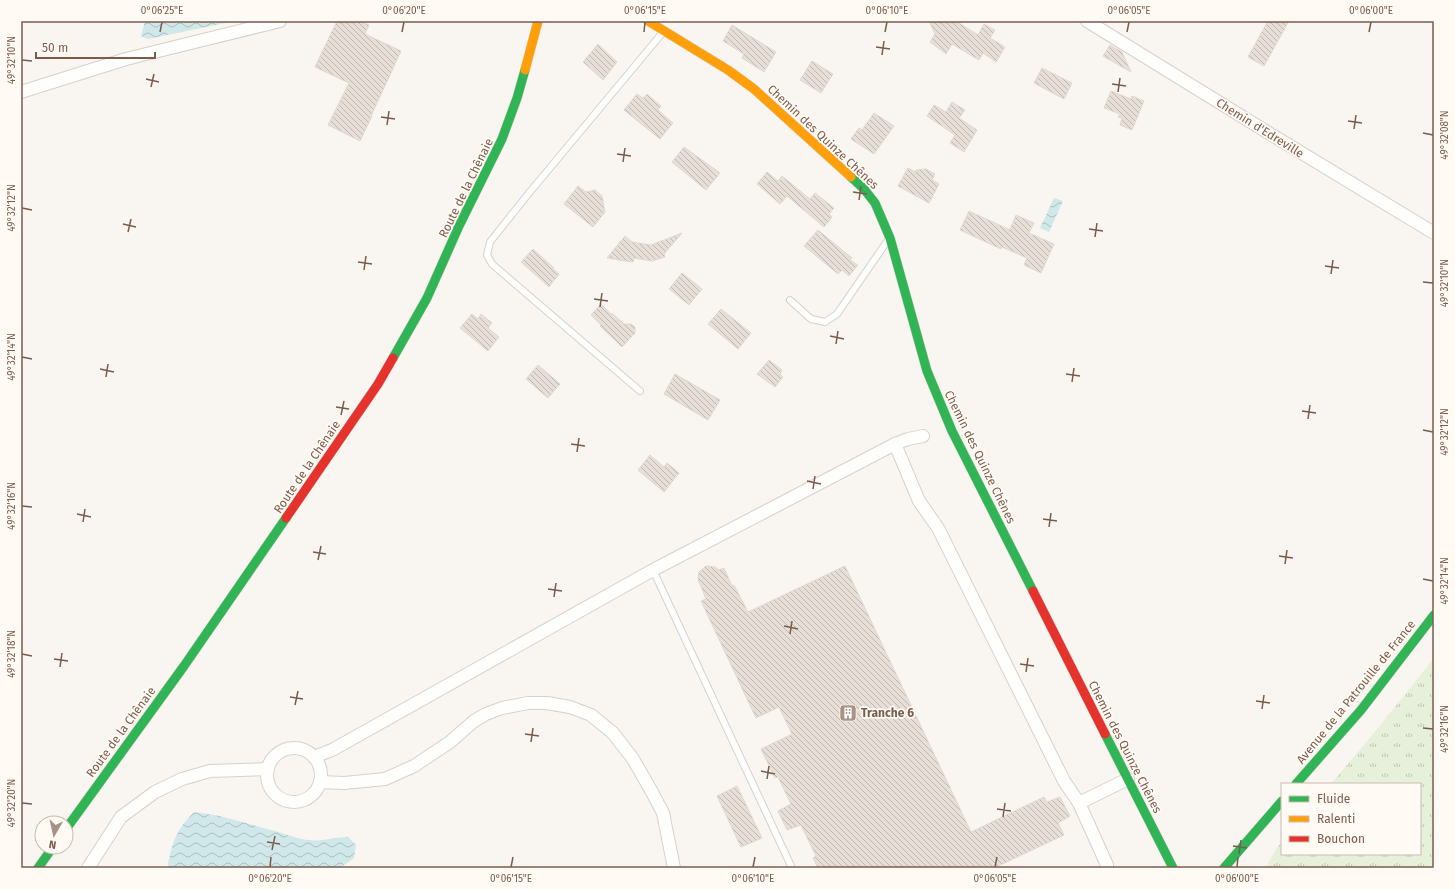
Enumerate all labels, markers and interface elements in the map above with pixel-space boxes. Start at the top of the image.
text: 0°06'25"E [141,5,183,17]
text: 0°06'20"E [382,5,426,17]
text: 0°06'15"E [624,5,666,17]
text: 0°06'10"E [866,5,908,17]
text: 0°06'05"E [1107,5,1151,17]
text: 0°06'00"E [1349,5,1393,17]
scale bar [36,34,155,60]
text: 49°32'10"N [6,36,18,84]
text: 50 m [42,41,68,55]
street label: Chemin des Quinze Chênes [765,82,882,192]
street label: Chemin d'Edreville [1214,95,1306,161]
text: 49°32'08"N [1439,110,1451,160]
street label: Route de la Chênaie [436,136,496,240]
text: 49°32'12"N [6,184,18,232]
text: 49°32'10"N [1439,259,1451,307]
text: 49°32'14"N [6,333,18,381]
street label: Chemin des Quinze Chênes [942,388,1019,526]
text: 49°32'12"N [1439,408,1451,456]
street label: Route de la Chênaie [271,418,343,516]
text: 49°32'16"N [6,482,18,530]
text: 49°32'14"N [1439,557,1451,605]
street label: Avenue de la Patrouille de France [1294,617,1418,767]
text: 49°32'18"N [6,630,18,678]
street label: Chemin des Quinze Chênes [1086,679,1165,816]
street label: Route de la Chênaie [83,684,159,780]
building icon: Tranche 6 [838,703,858,723]
text: 49°32'16"N [1439,705,1451,753]
place label: Tranche 6 [861,706,914,720]
text: 49°32'20"N [6,779,18,827]
legend [1281,783,1421,855]
text: Fluide [1317,792,1350,806]
text: Ralenti [1317,812,1355,826]
north arrow [34,815,74,855]
text: Bouchon [1317,832,1365,846]
text: N [48,837,57,851]
text: 0°06'20"E [248,873,292,885]
text: 0°06'15"E [490,873,532,885]
text: 0°06'10"E [732,873,774,885]
text: 0°06'05"E [973,873,1017,885]
text: 0°06'00"E [1215,873,1259,885]

